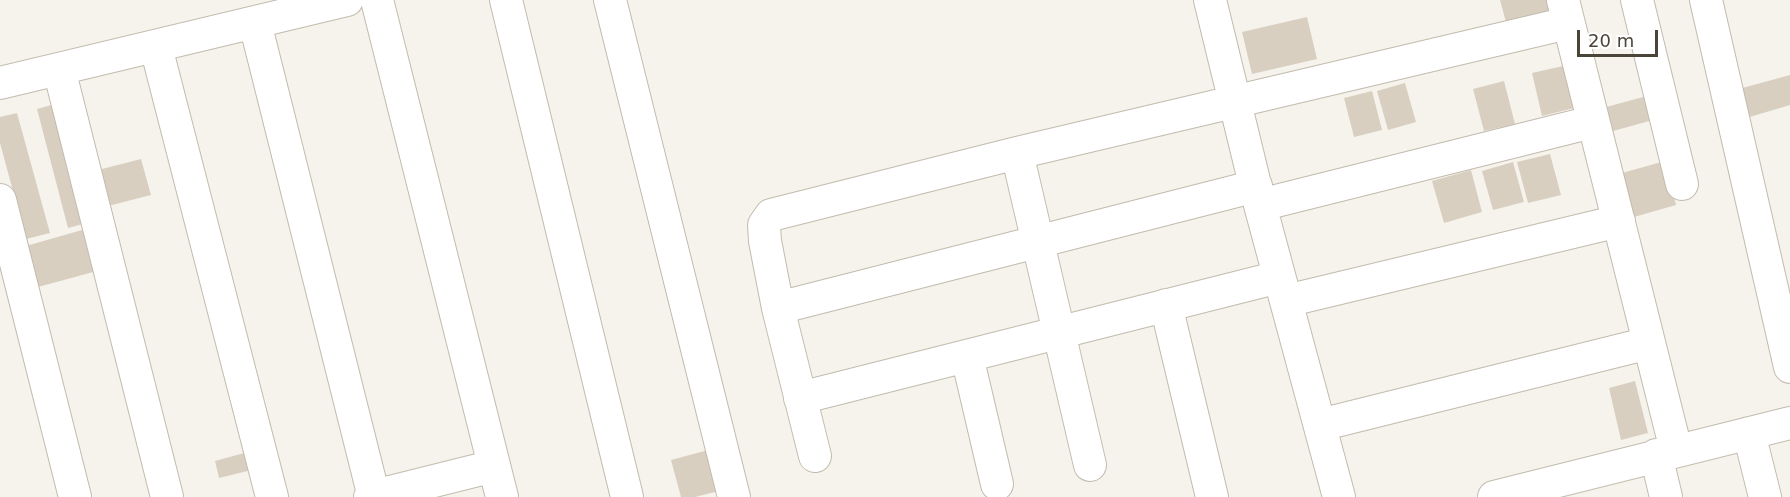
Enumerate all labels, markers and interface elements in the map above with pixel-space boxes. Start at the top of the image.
scale bar [1580,18,1661,56]
text: 20 m [1588,30,1634,51]

